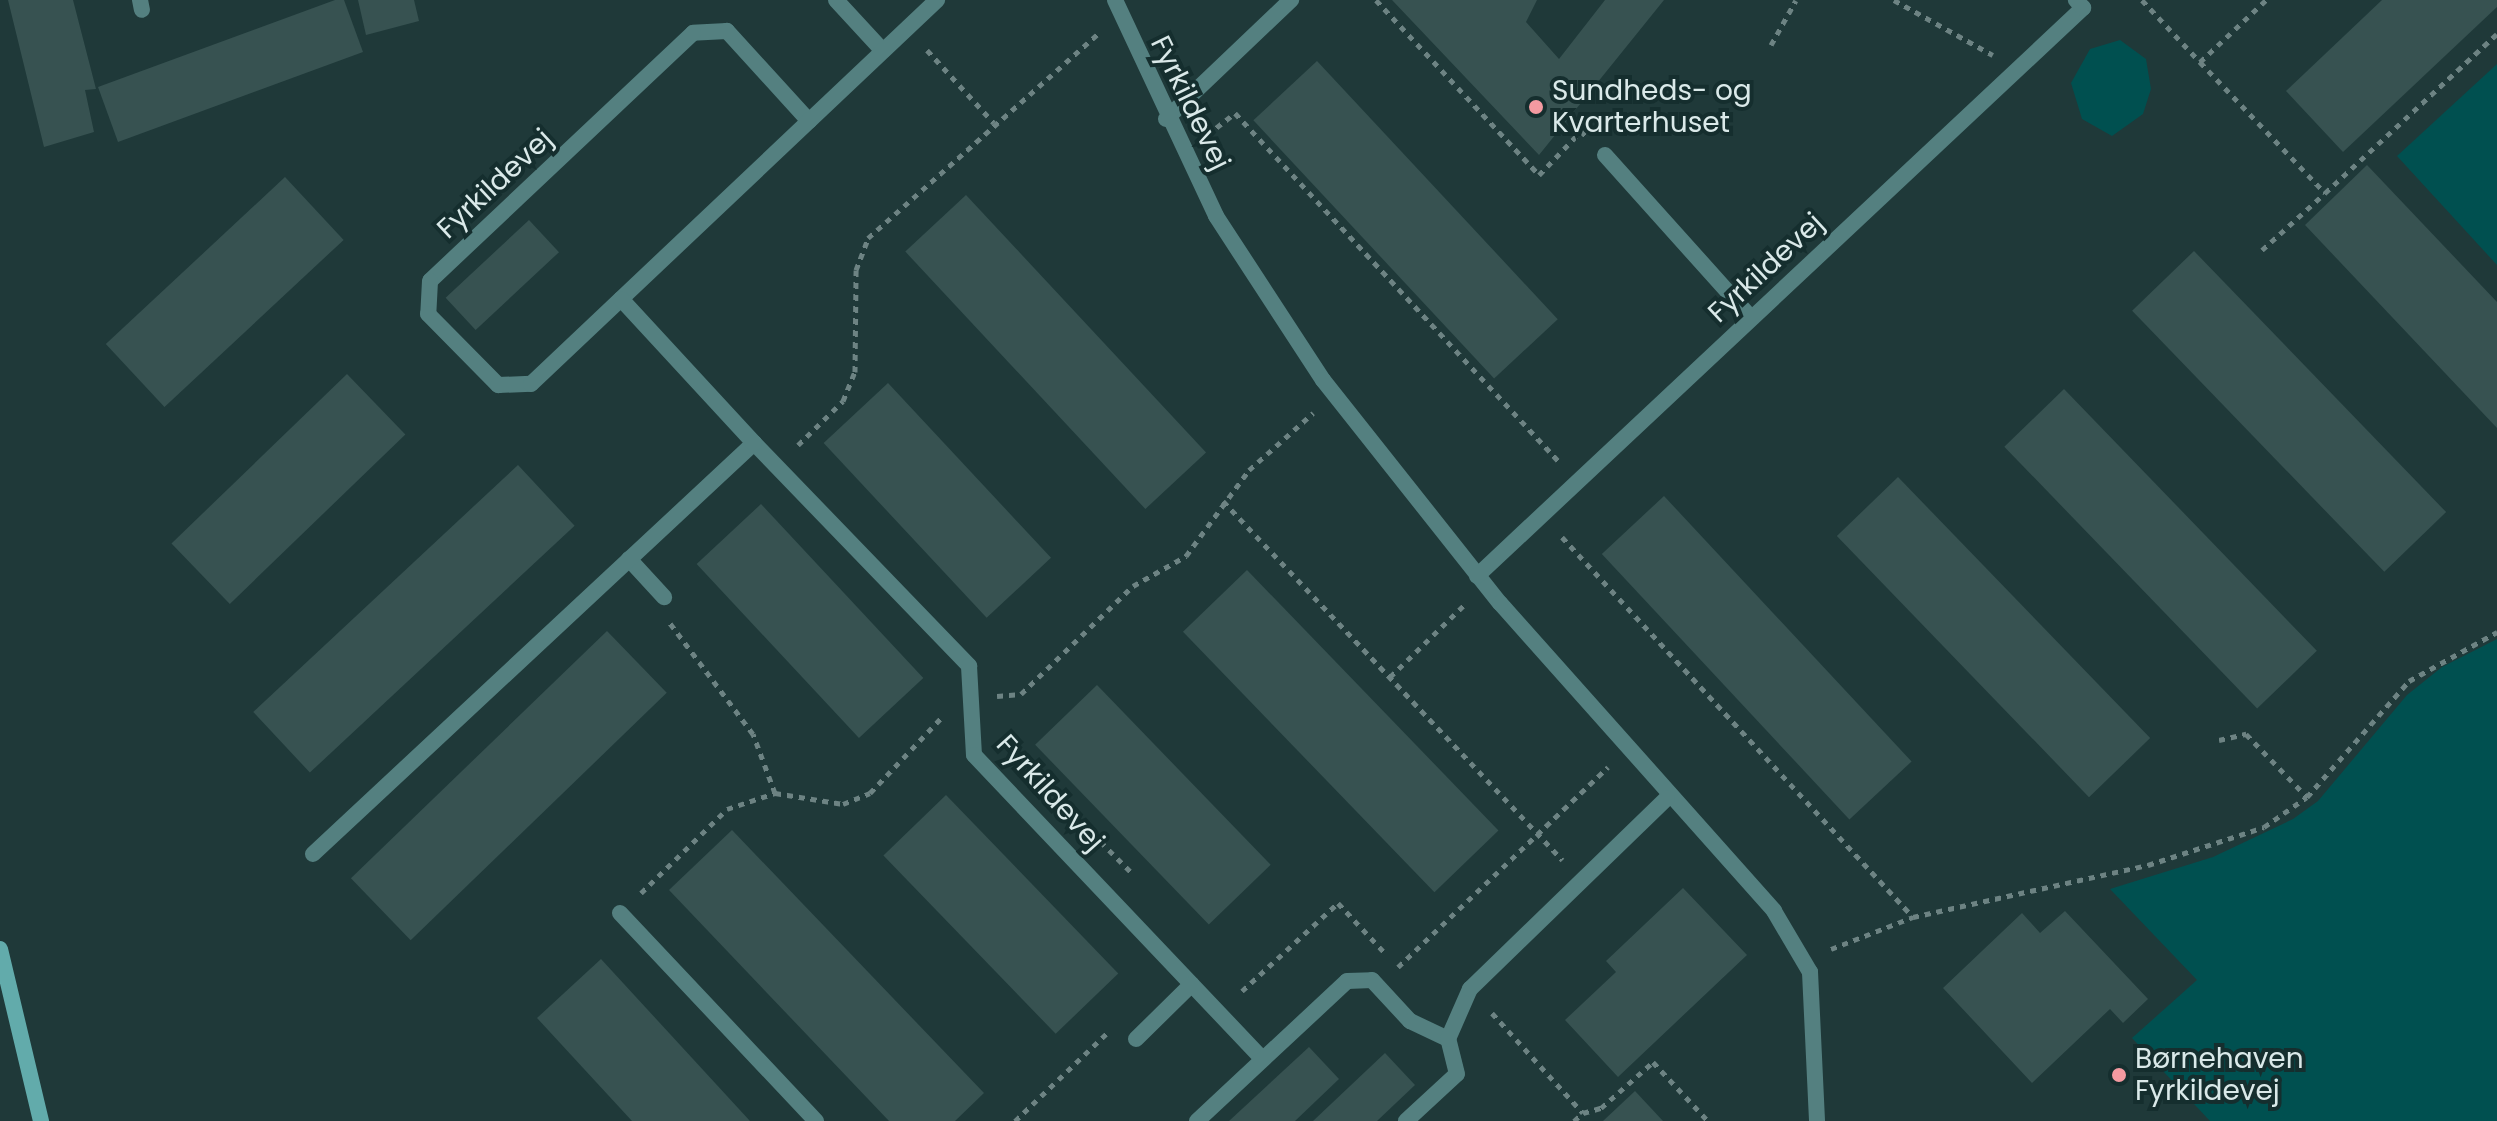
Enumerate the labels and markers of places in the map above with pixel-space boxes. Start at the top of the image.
place label: Sundheds- og Kvarterhuset [1552,74,1752,140]
marker: Sundheds- og Kvarterhuset [1527,98,1545,116]
place label: Børnehaven Fyrkildevej [2135,1042,2304,1108]
marker: Børnehaven Fyrkildevej [2110,1066,2128,1084]

